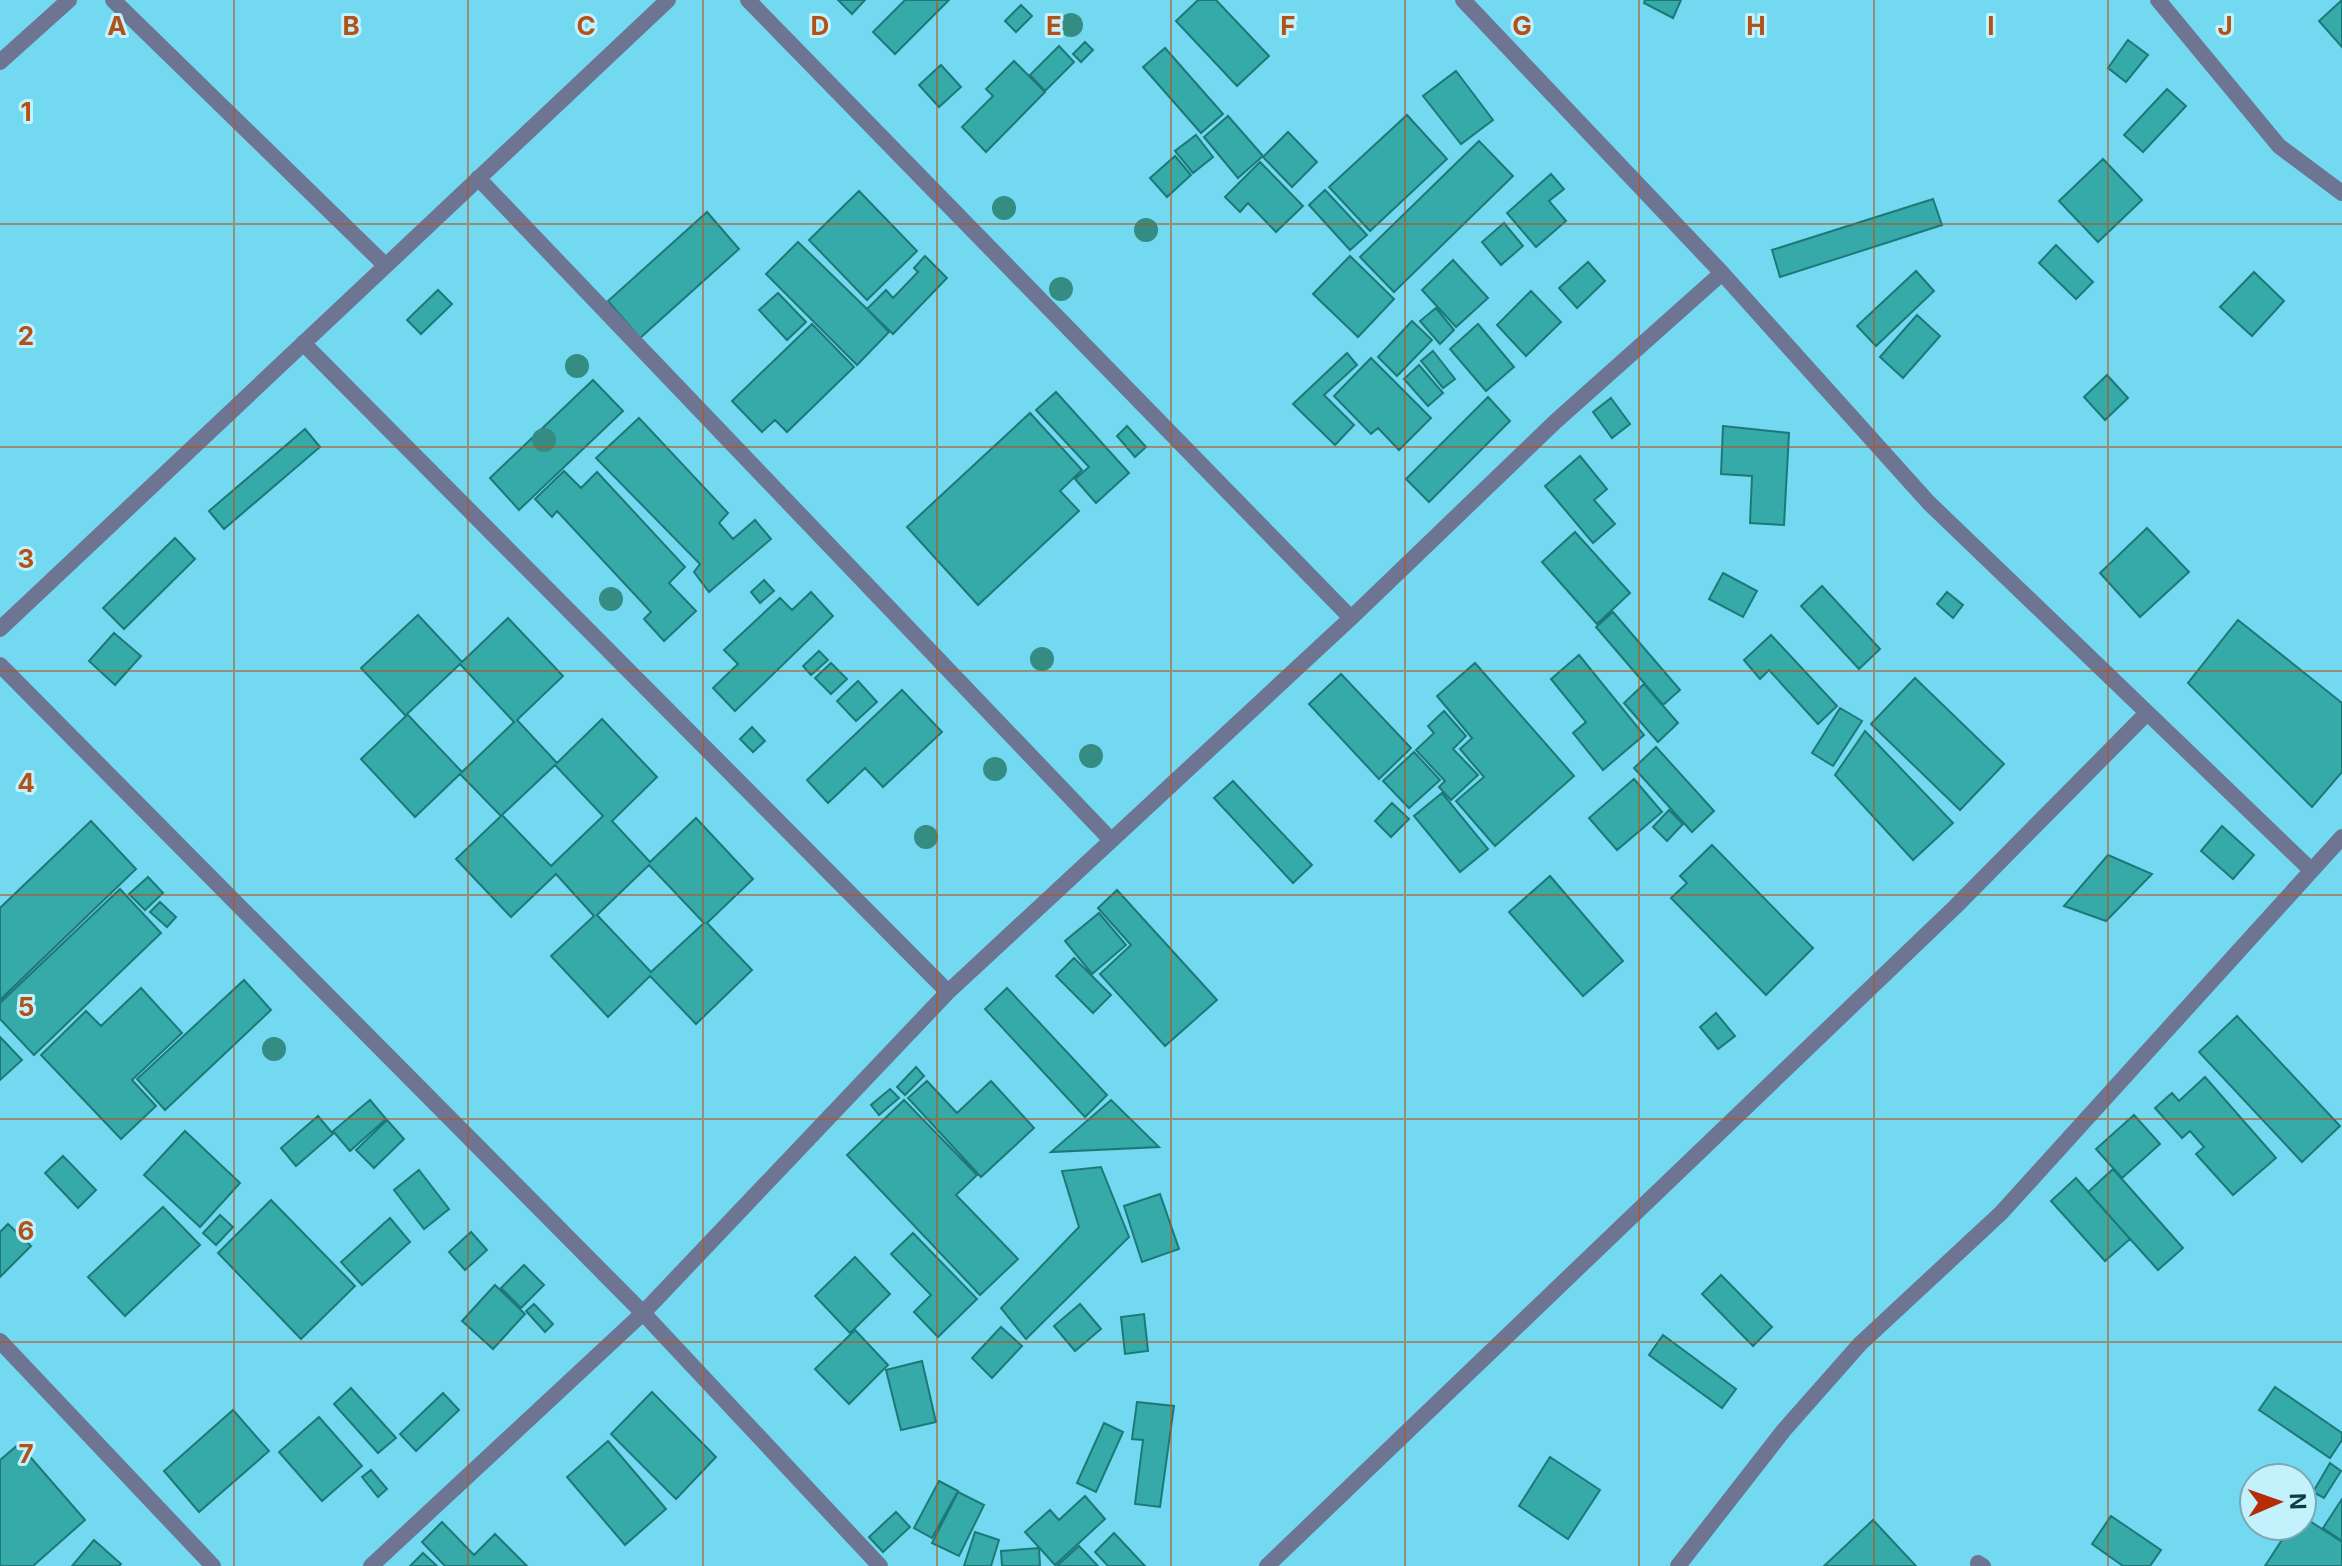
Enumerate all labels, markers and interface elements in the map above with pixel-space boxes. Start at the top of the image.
text: A [107,10,127,41]
text: B [342,10,360,41]
text: C [576,10,596,41]
text: D [811,10,829,41]
text: E [1046,10,1062,41]
text: F [1280,10,1296,41]
text: G [1512,10,1532,41]
text: H [1746,10,1766,41]
text: I [1987,10,1995,41]
text: J [2217,10,2233,41]
text: 1 [20,96,32,127]
text: 2 [18,320,34,351]
text: 3 [18,543,34,574]
text: 4 [17,767,35,798]
text: 5 [18,991,34,1022]
text: 6 [18,1215,34,1246]
text: 7 [18,1438,34,1469]
north arrow [2238,1462,2318,1542]
text: N [2285,1492,2311,1510]

